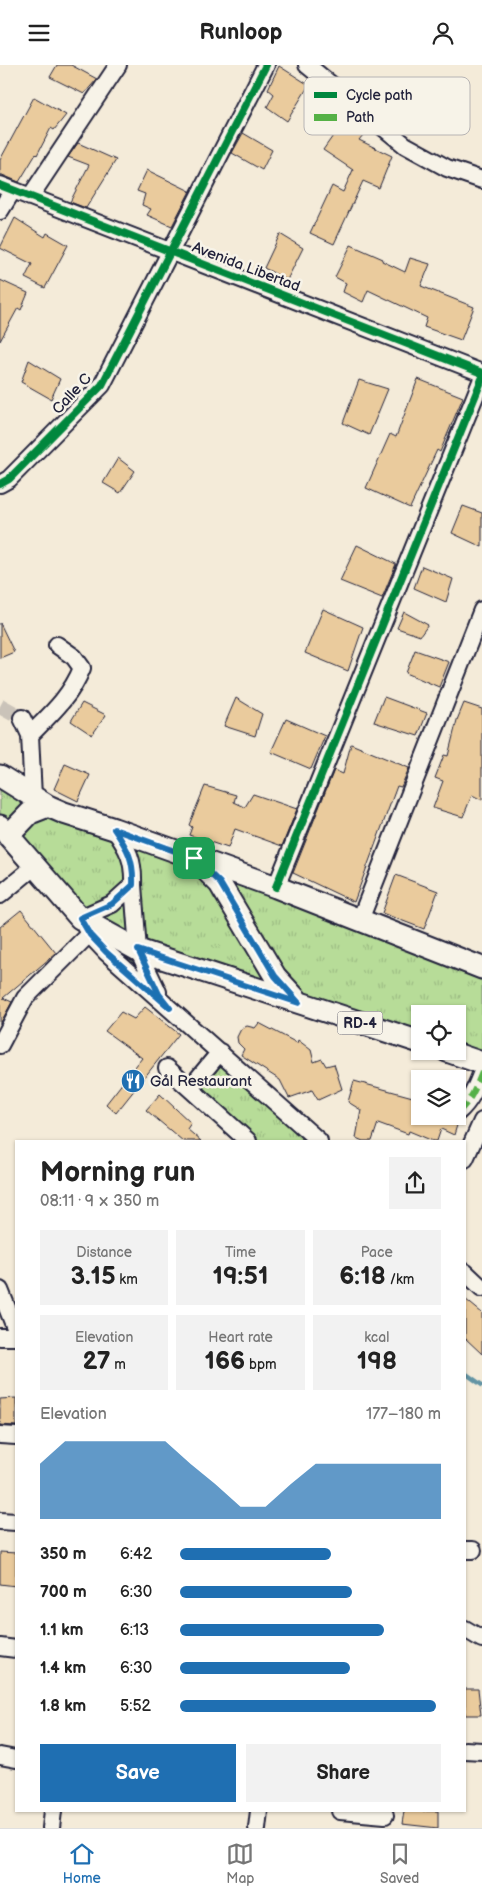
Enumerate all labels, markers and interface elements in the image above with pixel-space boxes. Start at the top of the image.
icon: menu [25,19,53,47]
text: Runloop [200,19,282,46]
icon: person [429,19,457,47]
legend [304,77,470,135]
text: Cycle path [346,87,413,104]
text: Path [346,109,374,126]
street label: Avenida Libertad [189,238,303,296]
street label: Calle C [48,369,96,419]
pin [173,837,215,879]
icon: arrive [180,844,208,872]
map controls [411,1005,466,1125]
button: locate [411,1005,466,1060]
road number: RD-4 [338,1011,382,1035]
restaurant icon: Gål Restaurant [120,1068,146,1094]
button: layers [411,1070,466,1125]
place label: Gål Restaurant [150,1072,252,1091]
text: Morning run [40,1156,195,1189]
button: share [389,1157,441,1209]
text: 08:11 · 9 × 350 m [40,1192,159,1211]
text: Distance [76,1244,132,1261]
text: Time [225,1244,256,1261]
text: Pace [361,1244,393,1261]
text: 3.15 [71,1261,116,1292]
text: 19:51 [212,1261,269,1292]
text: 6:18 [339,1261,386,1292]
text: km [116,1271,138,1288]
text: /km [386,1271,414,1288]
text: Elevation [75,1329,133,1346]
text: Heart rate [208,1329,273,1346]
text: kcal [364,1329,389,1346]
text: 27 [82,1346,111,1377]
text: 166 [204,1346,245,1377]
text: 198 [357,1346,397,1377]
text: m [111,1356,126,1373]
text: bpm [245,1356,277,1373]
text: Elevation [40,1405,107,1424]
text: 177–180 m [366,1405,441,1424]
text: 350 m [40,1545,87,1564]
text: 6:42 [120,1545,152,1564]
text: 700 m [40,1583,87,1602]
text: 6:30 [120,1583,152,1602]
text: 1.1 km [40,1621,83,1640]
text: 6:13 [120,1621,149,1640]
text: 1.4 km [40,1659,86,1678]
text: 6:30 [120,1659,152,1678]
text: 1.8 km [40,1697,86,1716]
text: 5:52 [120,1697,151,1716]
button: Save [40,1744,236,1802]
button: Share [246,1744,441,1802]
tab: Home [63,1840,101,1887]
tab: Map [226,1840,254,1887]
tab: Saved [380,1840,419,1887]

